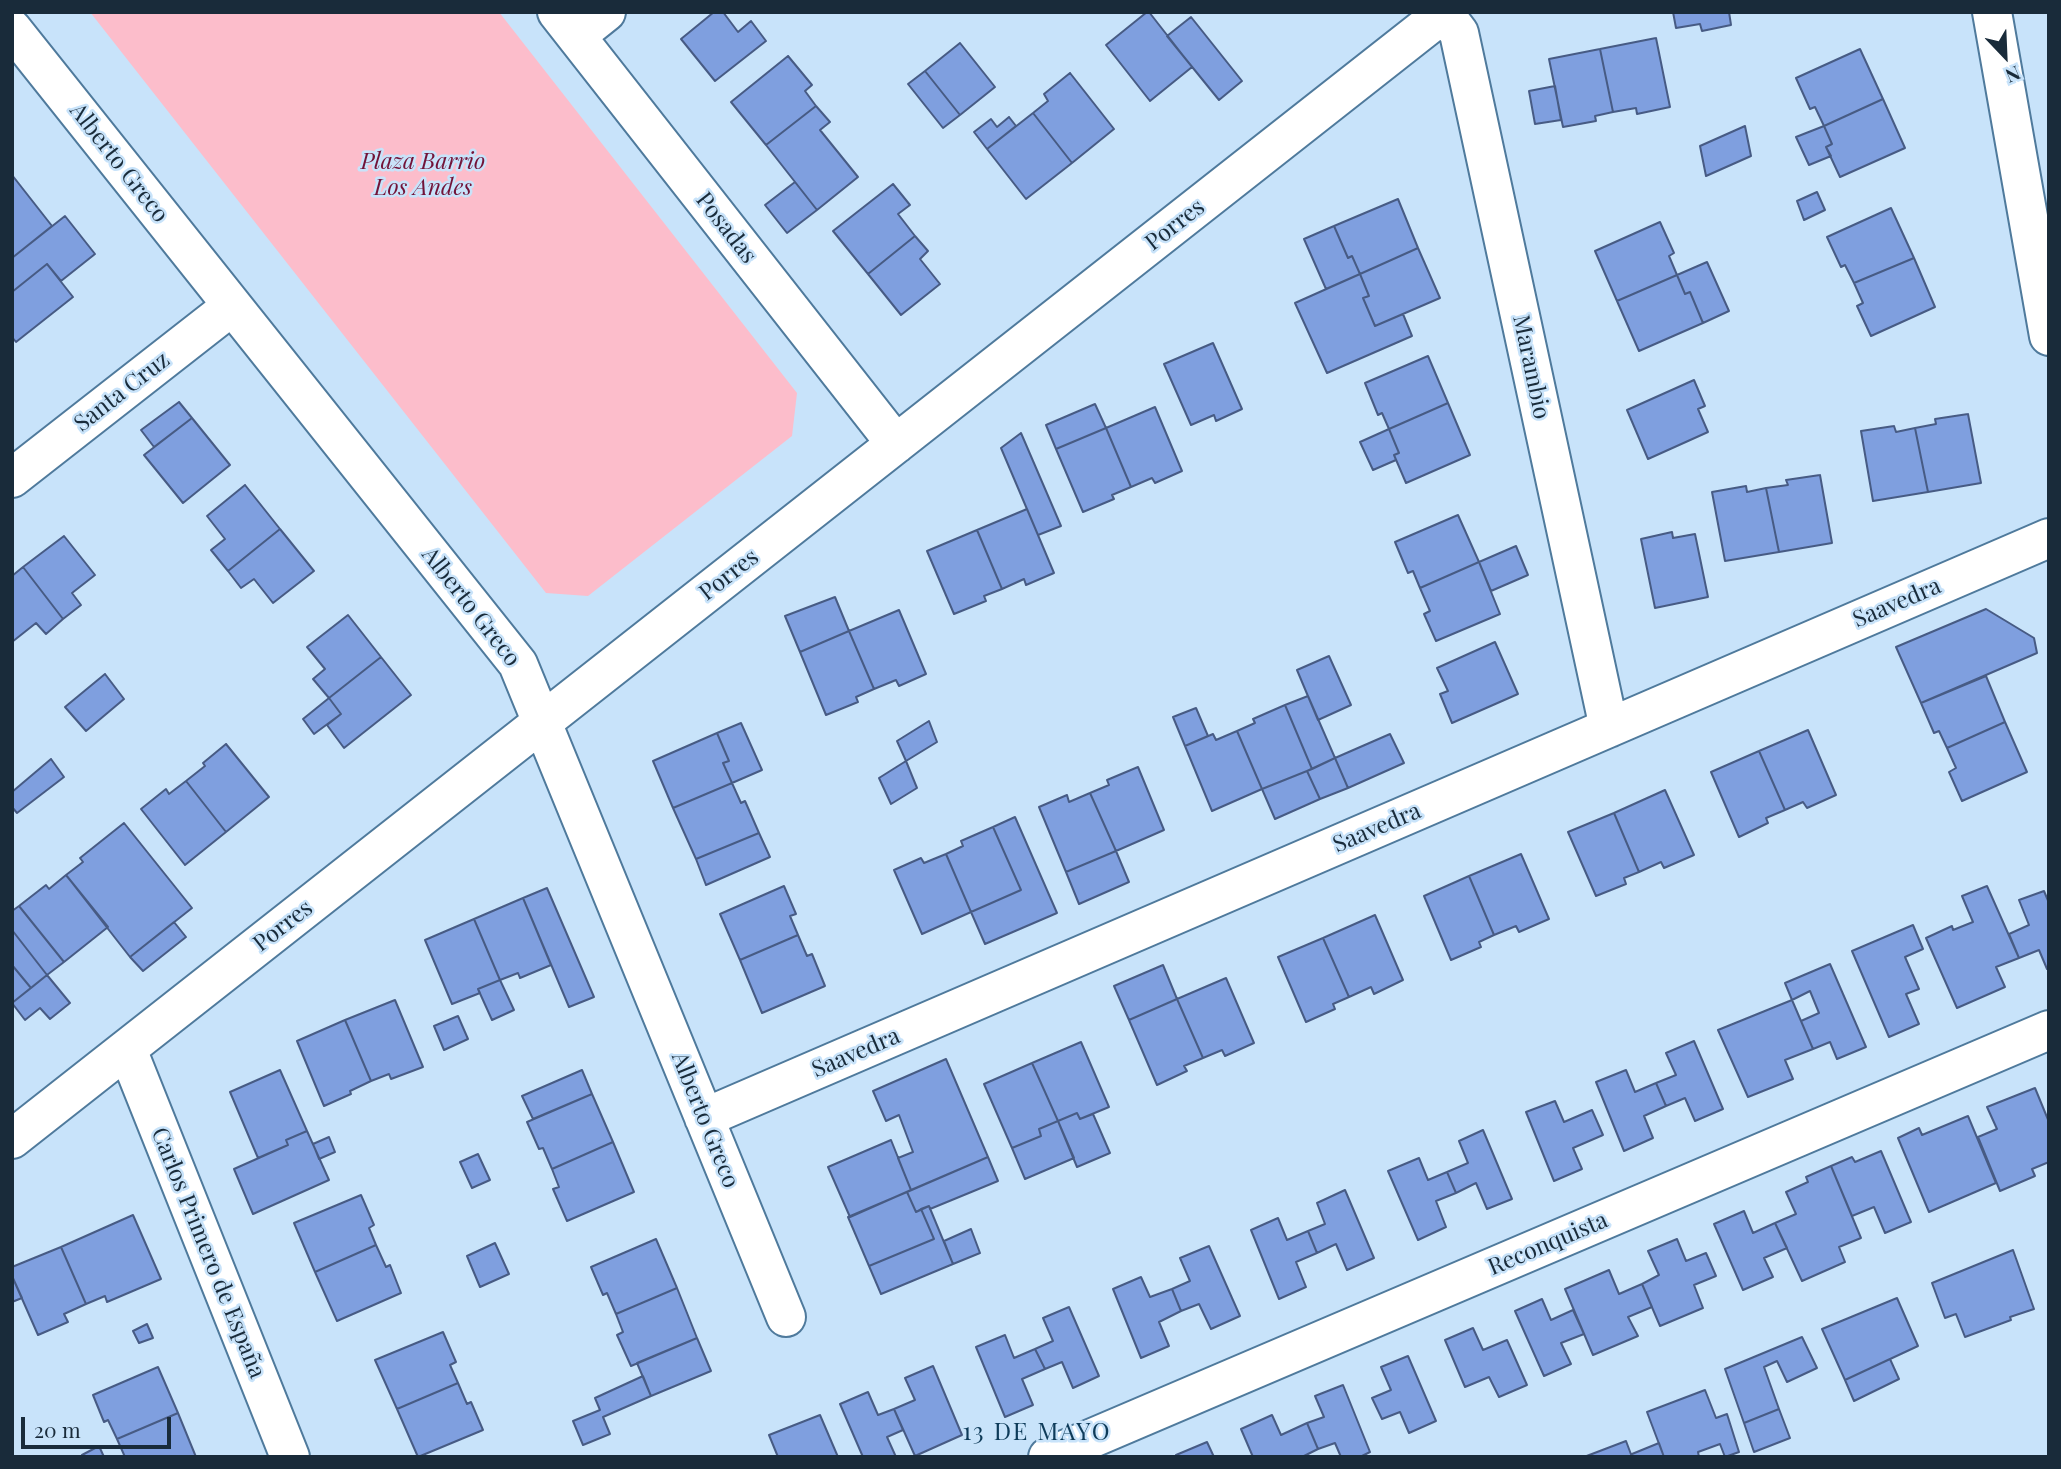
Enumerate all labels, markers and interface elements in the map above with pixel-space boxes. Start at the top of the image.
north arrow [1970,21,2040,91]
text: N [2002,61,2025,90]
street label: Alberto Greco [64,98,174,228]
park label: Plaza Barrio Los Andes [361,148,485,202]
street label: Posadas [690,187,762,269]
street label: Porres [1140,193,1210,257]
street label: Marambio [1507,312,1555,422]
street label: Santa Cruz [69,346,175,438]
street label: Alberto Greco [416,542,526,672]
street label: Porres [694,543,764,607]
street label: Saavedra [1849,572,1945,634]
street label: Saavedra [1329,797,1425,859]
street label: Porres [248,894,318,958]
street label: Saavedra [808,1022,904,1084]
street label: Alberto Greco [665,1048,745,1192]
street label: Carlos Primero de España [145,1124,271,1382]
street label: Reconquista [1484,1206,1612,1282]
scale bar [24,1402,175,1446]
text: 20 m [34,1415,81,1443]
district label: 13 DE MAYO [964,1419,1110,1447]

